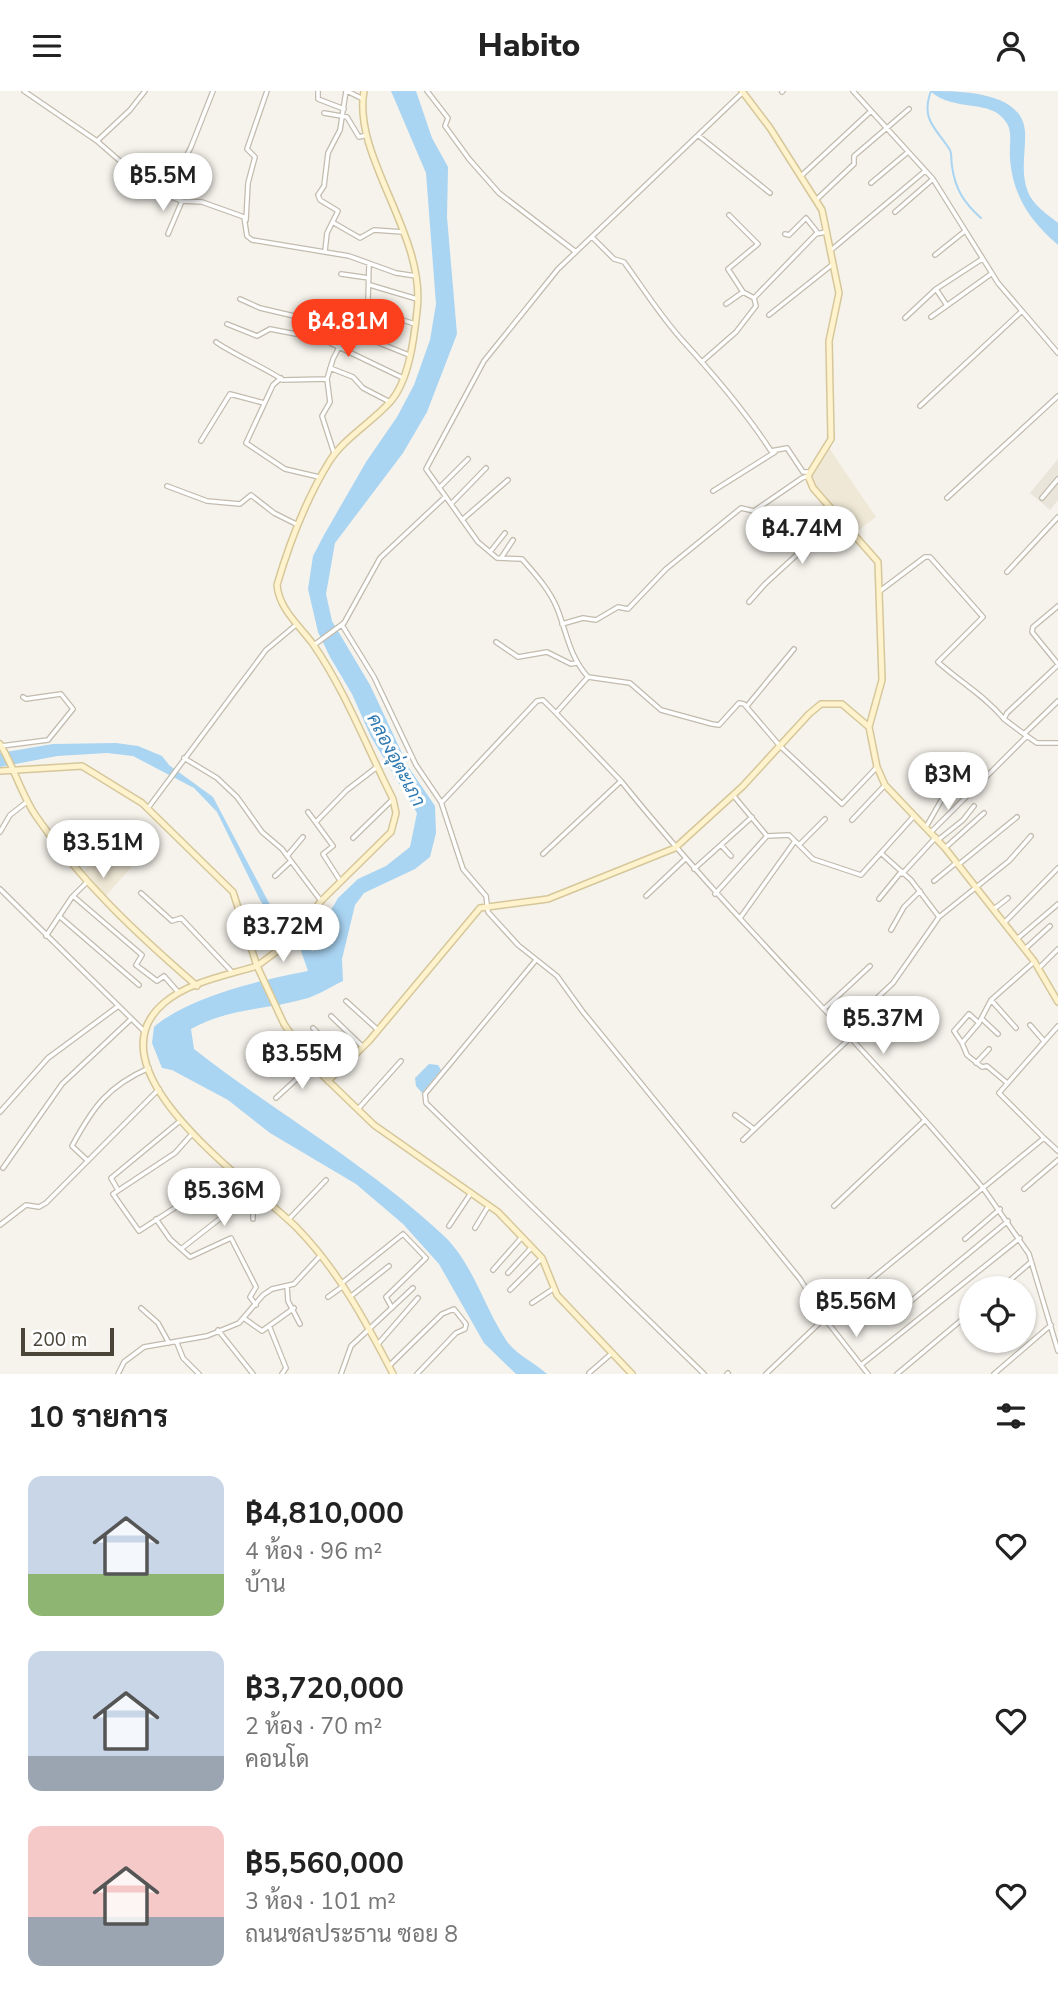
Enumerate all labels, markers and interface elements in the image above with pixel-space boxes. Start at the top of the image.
text: Habito [478,24,580,67]
icon: menu [28,27,66,65]
icon: person [992,27,1030,65]
pin: ฿5.5M [114,153,212,213]
text: ฿5.5M [129,160,197,191]
pin: ฿4.81M [291,299,405,359]
text: ฿4.81M [308,306,388,337]
pin: ฿4.74M [745,507,859,566]
text: ฿4.74M [762,513,842,544]
water label: คลองอุ่ตะเภา [361,709,431,811]
pin: ฿3M [914,753,982,812]
text: ฿3M [924,759,972,790]
pin: ฿3.51M [46,821,160,880]
text: ฿3.51M [63,827,143,858]
pin: ฿3.72M [226,905,340,964]
text: ฿3.72M [243,911,323,942]
pin: ฿5.37M [826,997,940,1056]
text: ฿5.37M [843,1003,923,1034]
pin: ฿3.55M [245,1031,359,1091]
text: ฿3.55M [262,1038,342,1069]
pin: ฿5.36M [167,1169,281,1228]
text: ฿5.36M [184,1175,264,1206]
map controls [959,1276,1036,1353]
button: locate [959,1276,1036,1353]
pin: ฿5.56M [799,1279,913,1339]
text: ฿5.56M [816,1286,896,1317]
scale bar [21,1325,114,1357]
text: 200 m [32,1327,87,1353]
text: 10 รายการ [28,1397,168,1438]
icon: filters [992,1397,1030,1435]
text: ฿4,810,000 [245,1493,404,1534]
icon: home [84,1504,168,1588]
icon: heart [992,1527,1030,1565]
text: 4 ห้อง · 96 m² [245,1536,382,1567]
text: บ้าน [245,1569,286,1600]
text: ฿3,720,000 [245,1668,404,1709]
icon: home [84,1679,168,1763]
icon: heart [992,1702,1030,1740]
text: 2 ห้อง · 70 m² [245,1711,382,1742]
text: คอนโด [245,1744,309,1775]
text: ฿5,560,000 [245,1843,404,1884]
icon: home [84,1854,168,1938]
icon: heart [992,1877,1030,1915]
text: 3 ห้อง · 101 m² [245,1886,396,1917]
text: ถนนชลประธาน ซอย 8 [245,1919,458,1950]

